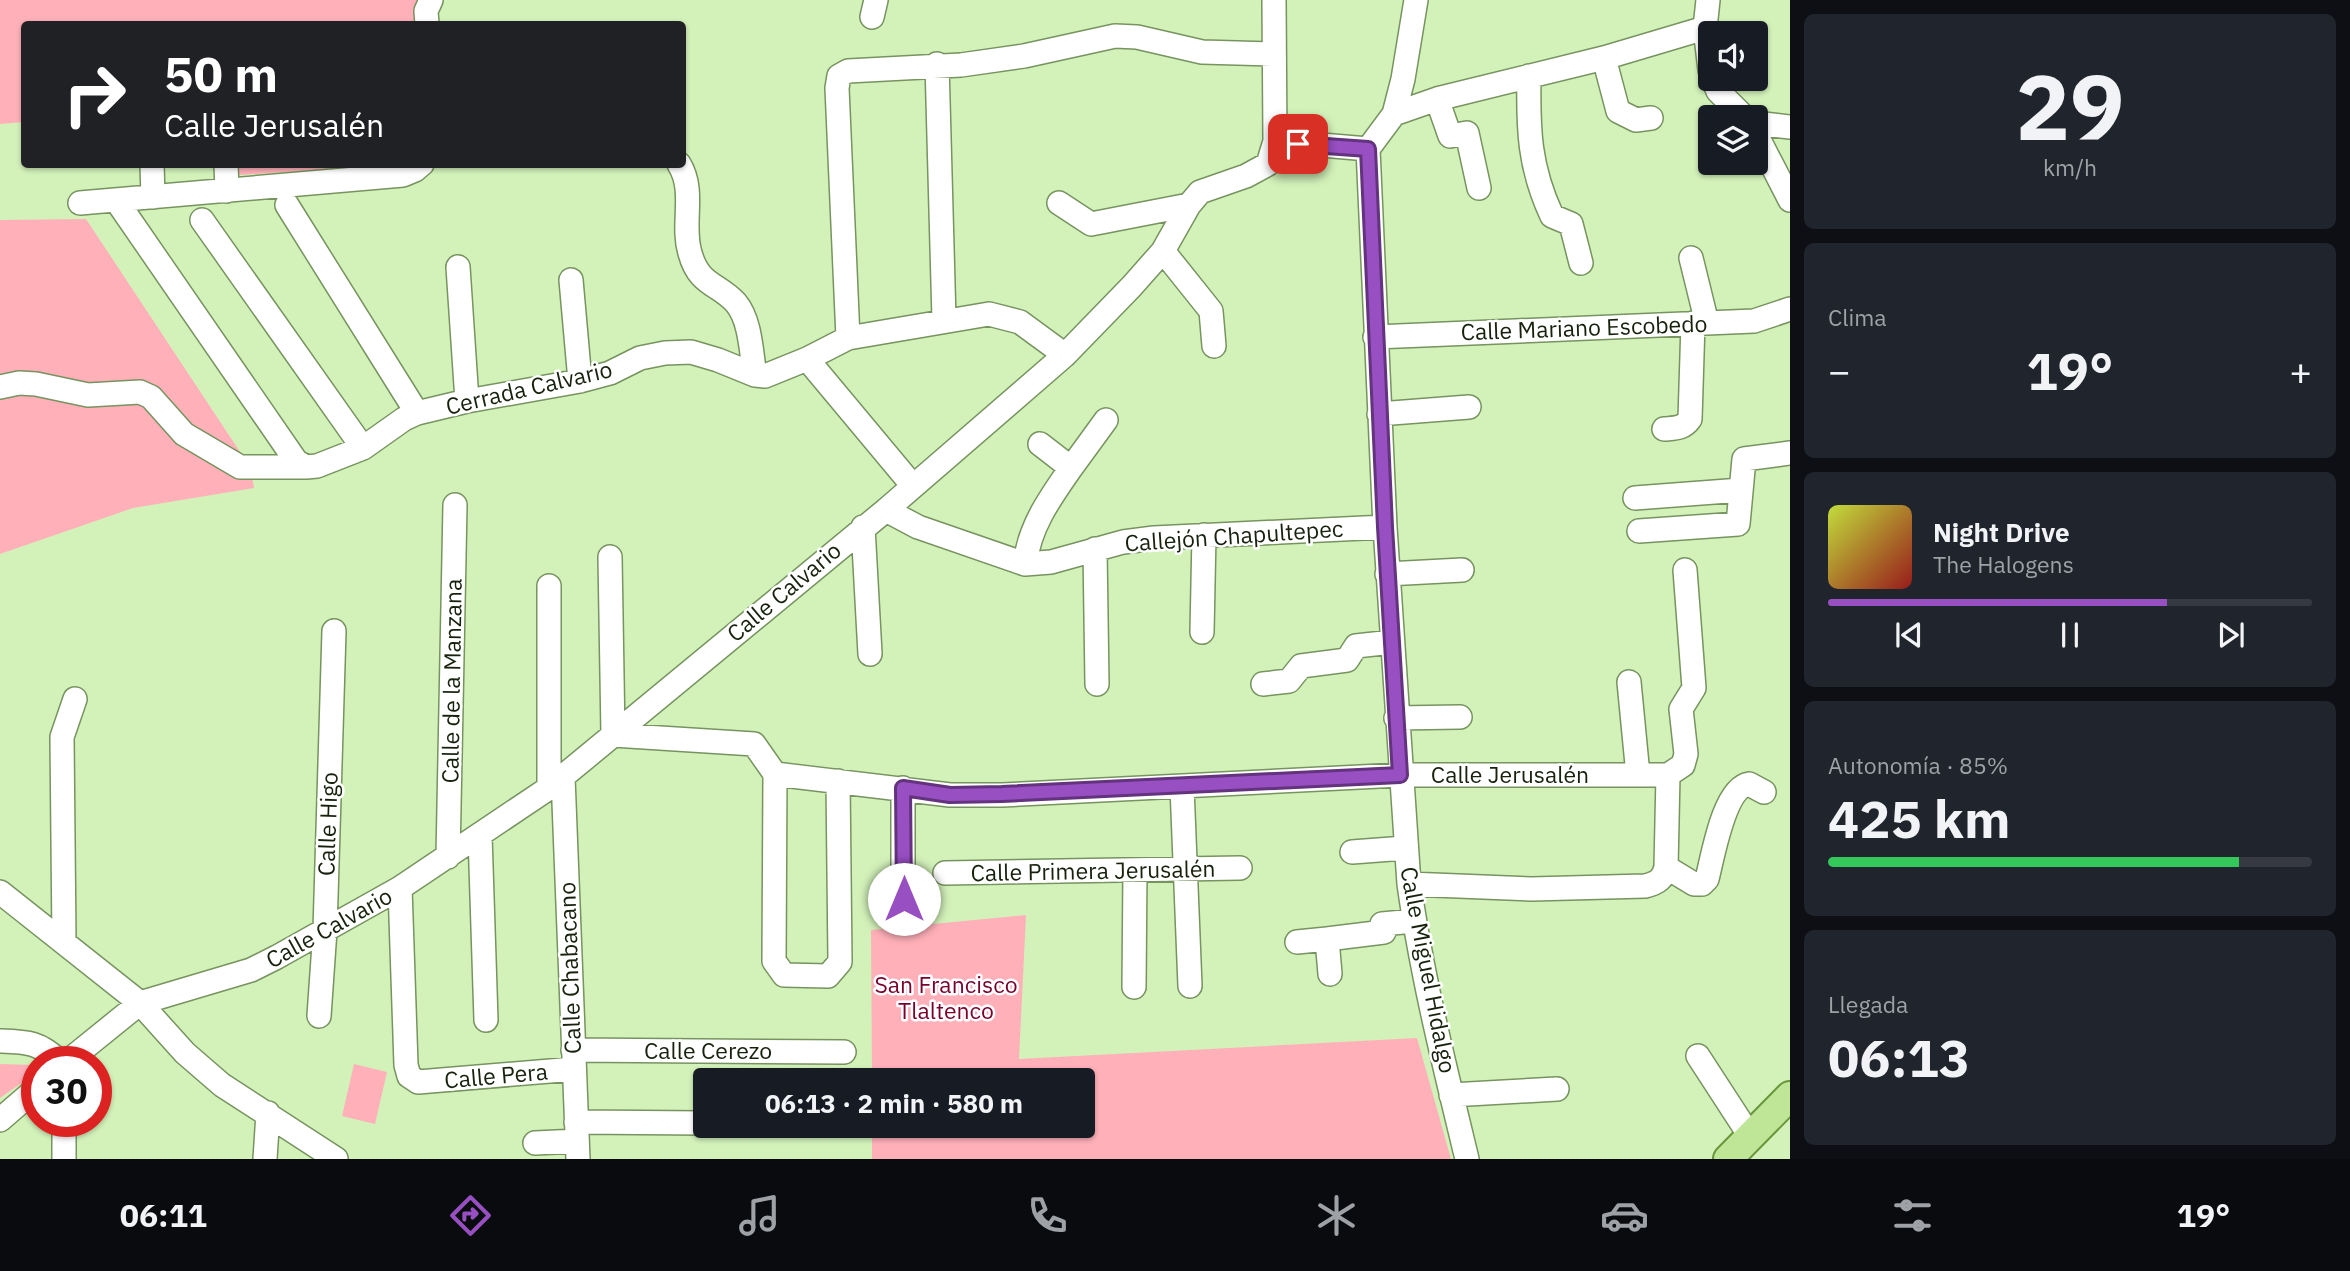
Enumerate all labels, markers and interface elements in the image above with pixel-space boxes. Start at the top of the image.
map controls [1698,21,1768,175]
button: sound [1698,21,1768,91]
text: 50 m [164,42,278,105]
text: 29 [2015,47,2125,165]
icon: right [49,49,140,140]
text: Calle Jerusalén [164,104,384,146]
button: layers [1698,105,1768,175]
pin [1268,114,1328,174]
icon: arrive [1279,125,1317,163]
text: km/h [2043,152,2097,182]
text: Clima [1828,302,1887,332]
street label: Calle Mariano Escobedo [1460,308,1708,346]
text: 19° [2027,337,2113,404]
text: − [1828,346,1851,395]
text: + [2289,346,2312,395]
street label: Cerrada Calvario [443,353,615,421]
street label: Callejón Chapultepec [1124,512,1344,558]
text: Night Drive [1933,515,2070,549]
street label: Calle Calvario [720,535,847,648]
text: The Halogens [1933,549,2074,579]
street label: Calle de la Manzana [434,578,468,784]
icon: previous [1890,616,1928,654]
icon: pause [2051,616,2089,654]
icon: next [2212,616,2250,654]
text: Autonomía · 85% [1828,750,2008,780]
street label: Calle Jerusalén [1431,759,1589,789]
street label: Calle Higo [310,772,344,876]
text: 425 km [1828,785,2010,852]
street label: Calle Primera Jerusalén [970,853,1216,887]
position arrow [867,862,941,936]
street label: Calle Miguel Hidalgo [1394,864,1464,1076]
street label: Calle Calvario [260,880,397,974]
street label: Calle Chabacano [551,882,587,1055]
park label: San Francisco Tlaltenco [874,969,1018,1025]
text: Llegada [1828,989,1908,1019]
text: 06:13 [1828,1024,1970,1091]
street label: Calle Cerezo [644,1035,772,1065]
speed limit sign: 30 [21,1046,112,1137]
street label: Calle Pera [443,1056,549,1094]
text: 06:13 · 2 min · 580 m [765,1086,1023,1120]
icon: directions [446,1191,495,1240]
icon: music [735,1191,784,1240]
icon: phone [1023,1191,1072,1240]
icon: climate [1312,1191,1361,1240]
icon: car [1600,1191,1649,1240]
icon: filters [1888,1191,1937,1240]
text: 06:11 [120,1194,207,1236]
text: 19° [2177,1194,2230,1236]

